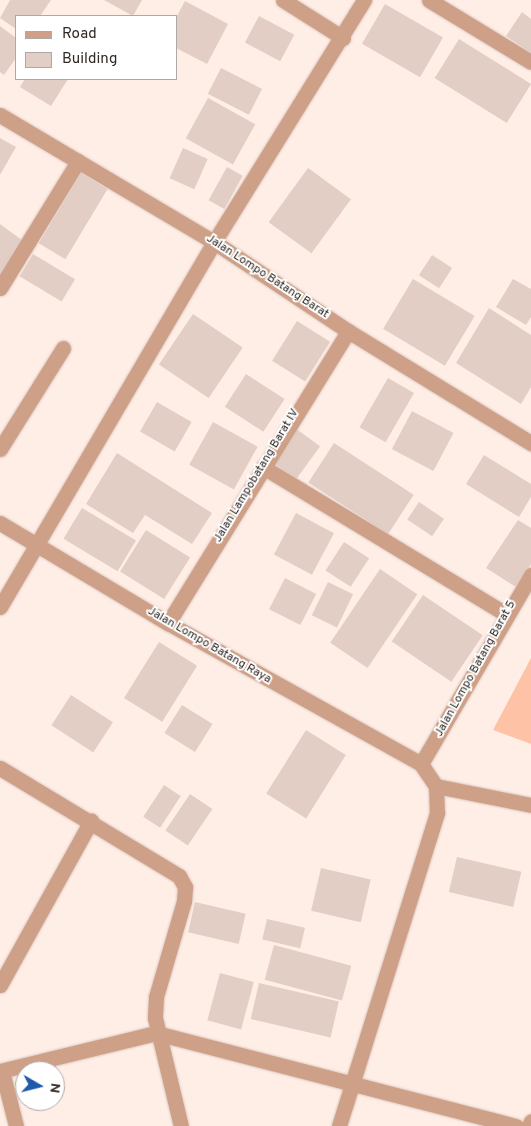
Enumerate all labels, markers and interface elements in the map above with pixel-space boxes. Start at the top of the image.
legend [15,15,178,80]
text: Road [62,25,97,44]
text: Building [62,50,117,69]
street label: Jalan Lompo Batang Barat [203,232,331,322]
street label: Jalan Lampobatang Barat IV [211,407,303,545]
street label: Jalan Lompo Batang Barat 5 [432,598,520,740]
street label: Jalan Lompo Batang Raya [145,605,273,687]
north arrow [15,1061,65,1111]
text: N [45,1082,63,1094]

